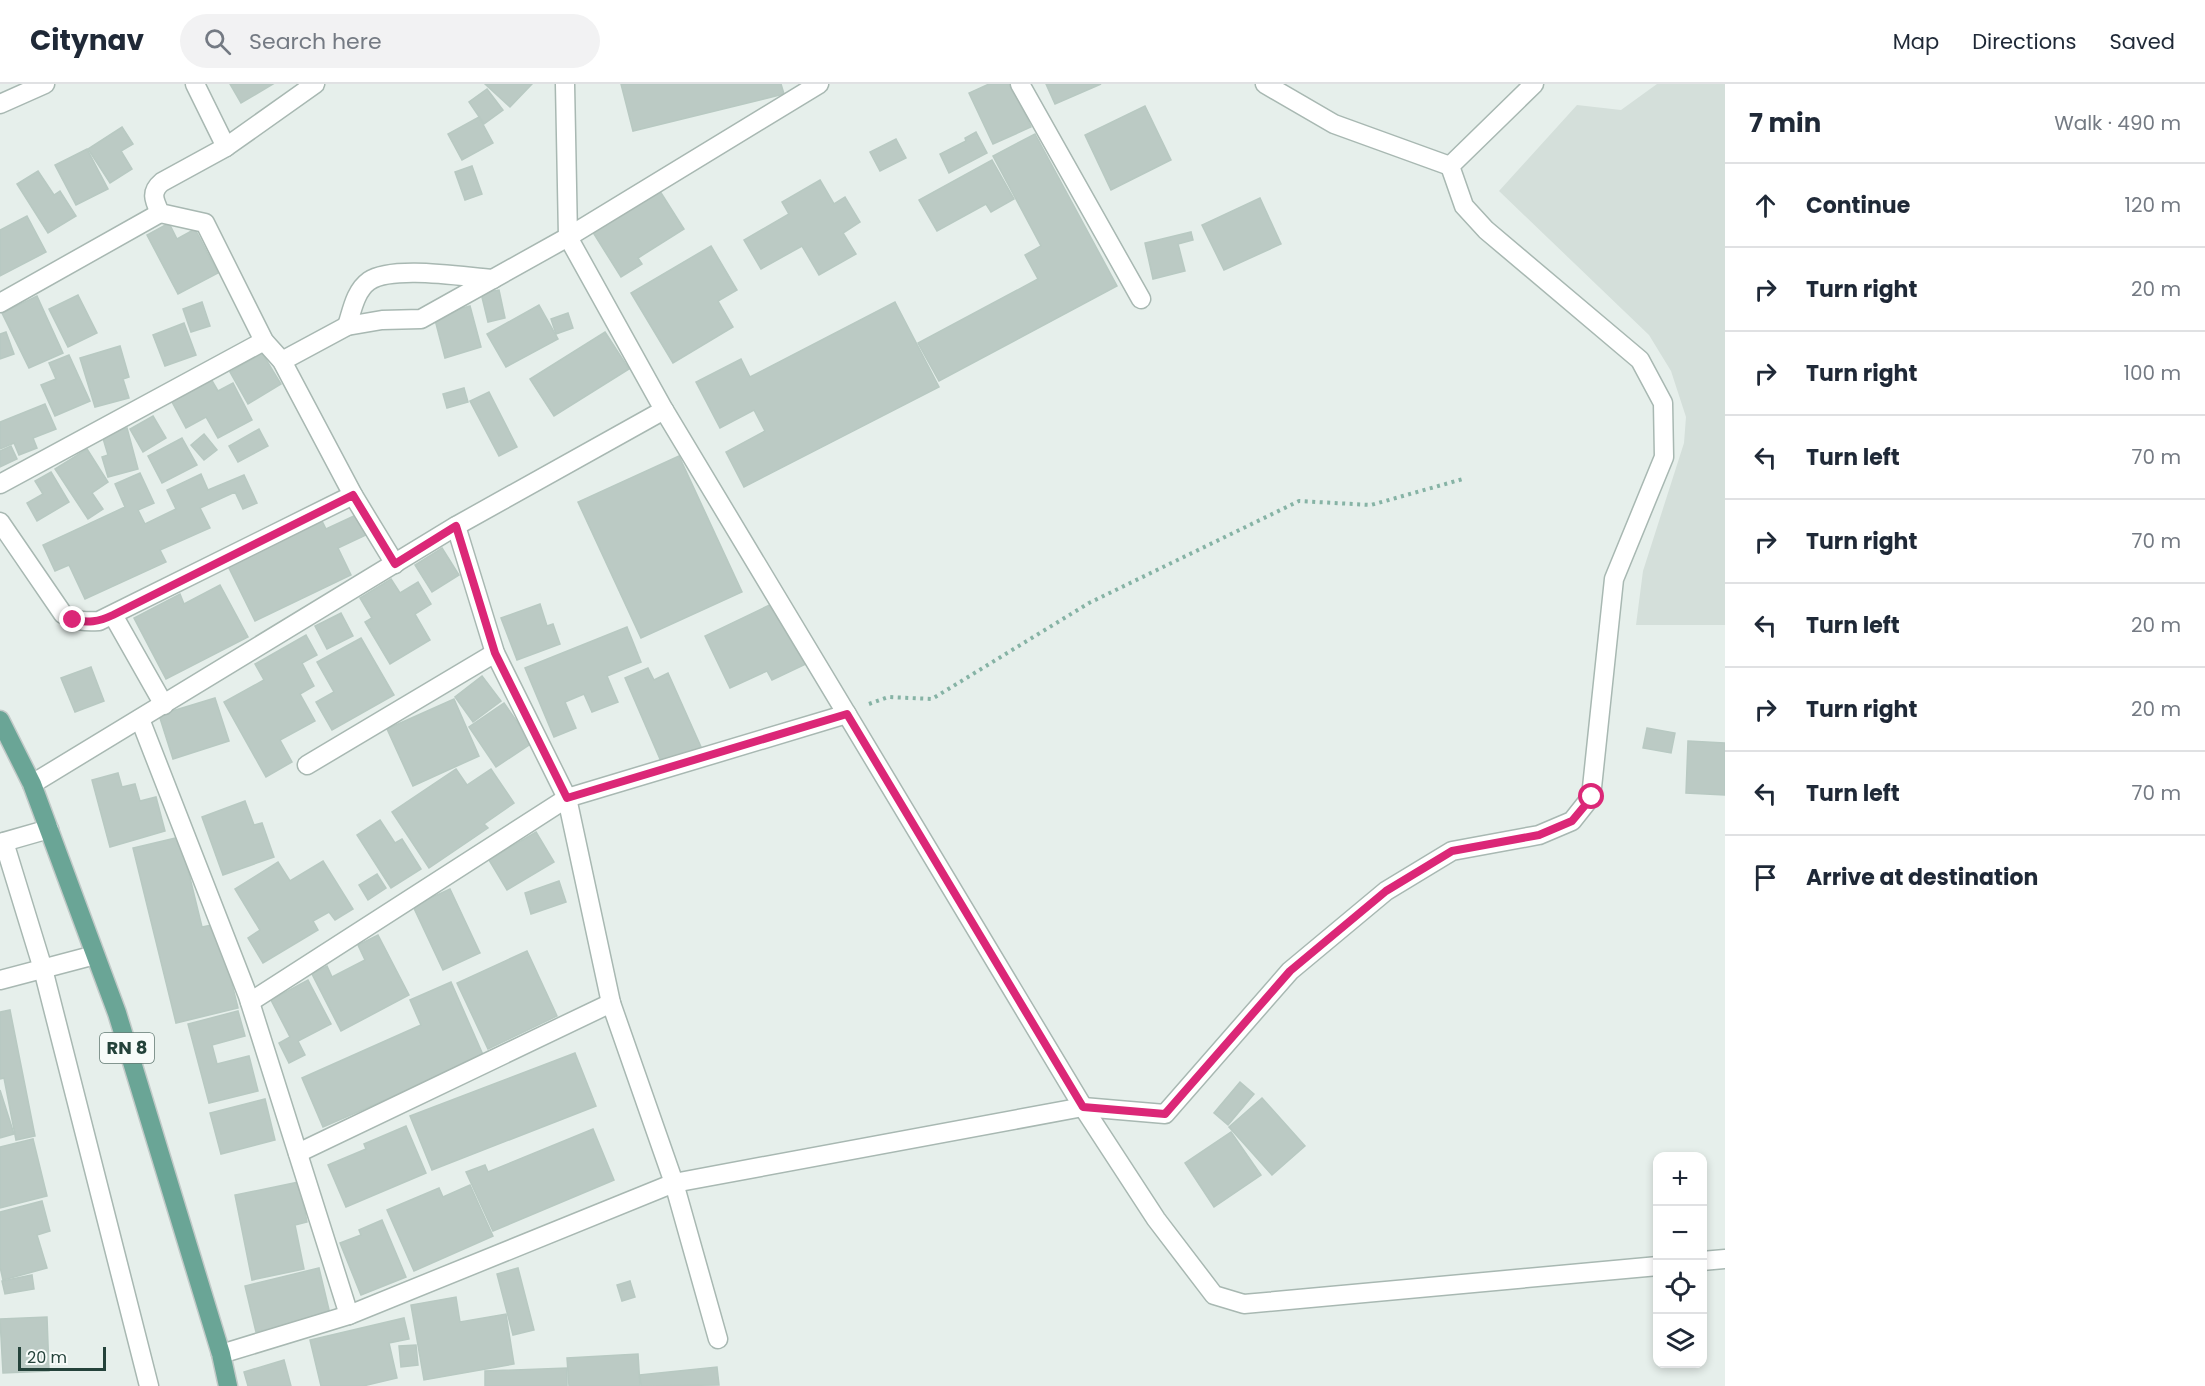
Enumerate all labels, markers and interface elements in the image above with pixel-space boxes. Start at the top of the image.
search box [180,14,600,68]
text: Citynav [30,21,144,60]
icon: search [201,25,234,58]
text: Search here [249,26,382,57]
text: Map [1893,27,1939,56]
text: Directions [1972,27,2076,56]
text: Saved [2109,27,2175,56]
text: 7 min [1749,105,1821,141]
text: Walk · 490 m [2054,109,2181,137]
icon: ahead [1749,189,1782,222]
text: Continue [1806,190,1910,221]
text: 120 m [2125,191,2181,219]
icon: right [1749,273,1782,306]
text: Turn right [1806,274,1917,305]
text: 20 m [2131,275,2181,303]
icon: right [1749,357,1782,390]
text: Turn right [1806,358,1917,389]
text: 100 m [2124,359,2181,387]
icon: left [1749,441,1782,474]
text: Turn left [1806,442,1900,473]
text: 70 m [2132,443,2181,471]
icon: right [1749,525,1782,558]
text: Turn right [1806,526,1917,557]
text: 70 m [2132,527,2181,555]
route end [59,606,85,632]
icon: left [1749,609,1782,642]
text: Turn left [1806,610,1900,641]
text: 20 m [2131,611,2181,639]
icon: right [1749,693,1782,726]
text: Turn right [1806,694,1917,725]
text: 20 m [2131,695,2181,723]
icon: left [1749,777,1782,810]
text: Turn left [1806,778,1900,809]
text: 70 m [2132,779,2181,807]
route start [1578,783,1604,809]
icon: arrive [1749,861,1782,894]
text: Arrive at destination [1806,862,2038,893]
road number: RN 8 [100,1033,154,1063]
map controls [1653,1152,1707,1368]
button: + [1653,1152,1707,1206]
button: − [1653,1206,1707,1260]
button: locate [1653,1260,1707,1314]
button: layers [1653,1314,1707,1368]
scale bar [18,1344,106,1372]
text: 20 m [27,1346,67,1369]

